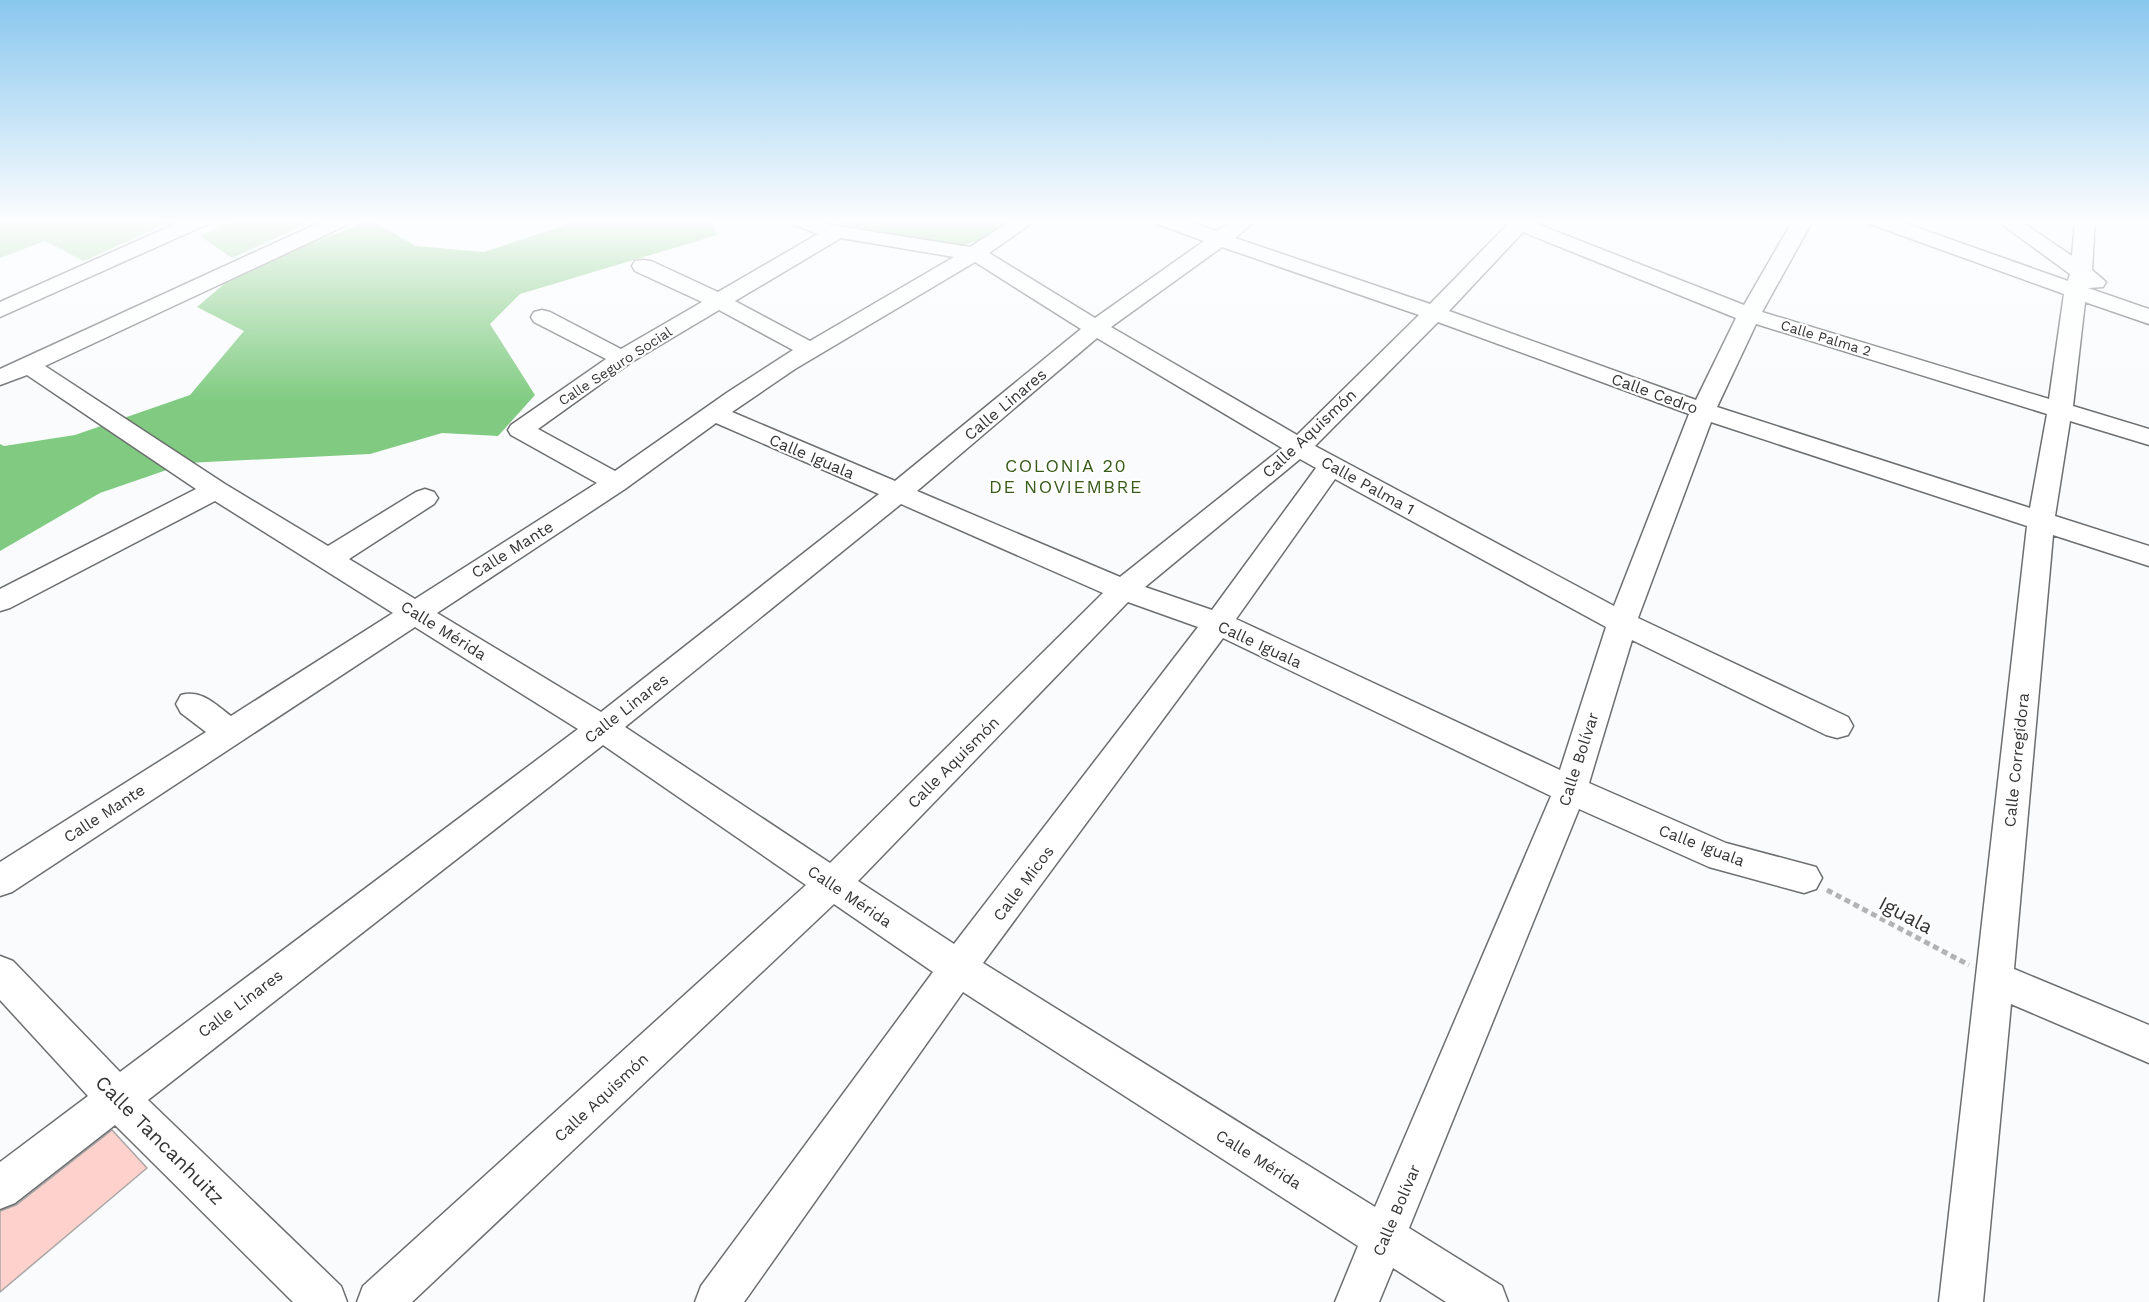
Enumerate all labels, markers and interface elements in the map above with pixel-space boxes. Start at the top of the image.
street label: Calle Palma 2 [1779,317,1873,359]
street label: Calle Seguro Social [555,323,675,409]
street label: Calle Linares [960,365,1050,444]
street label: Calle Cedro [1609,369,1701,418]
street label: Calle Aquismón [1258,385,1360,482]
street label: Calle Iguala [766,430,857,483]
street label: Calle Palma 1 [1318,452,1418,519]
district label: COLONIA 20 DE NOVIEMBRE [989,455,1143,497]
street label: Calle Mante [468,517,557,582]
street label: Calle Mérida [398,597,490,664]
street label: Calle Iguala [1215,617,1305,672]
street label: Calle Linares [581,670,672,747]
street label: Calle Corregidora [2000,692,2033,828]
street label: Calle Bolívar [1554,709,1603,808]
street label: Calle Aquismón [904,713,1003,812]
street label: Calle Mante [60,780,148,847]
street label: Calle Iguala [1656,820,1747,871]
street label: Calle Micos [989,842,1058,925]
street label: Calle Mérida [804,861,895,931]
street label: Iguala [1875,891,1937,939]
street label: Calle Linares [194,965,286,1041]
street label: Calle Aquismón [550,1049,652,1146]
street label: Calle Tancanhuitz [90,1070,230,1210]
street label: Calle Mérida [1213,1126,1305,1193]
street label: Calle Bolívar [1369,1161,1424,1259]

